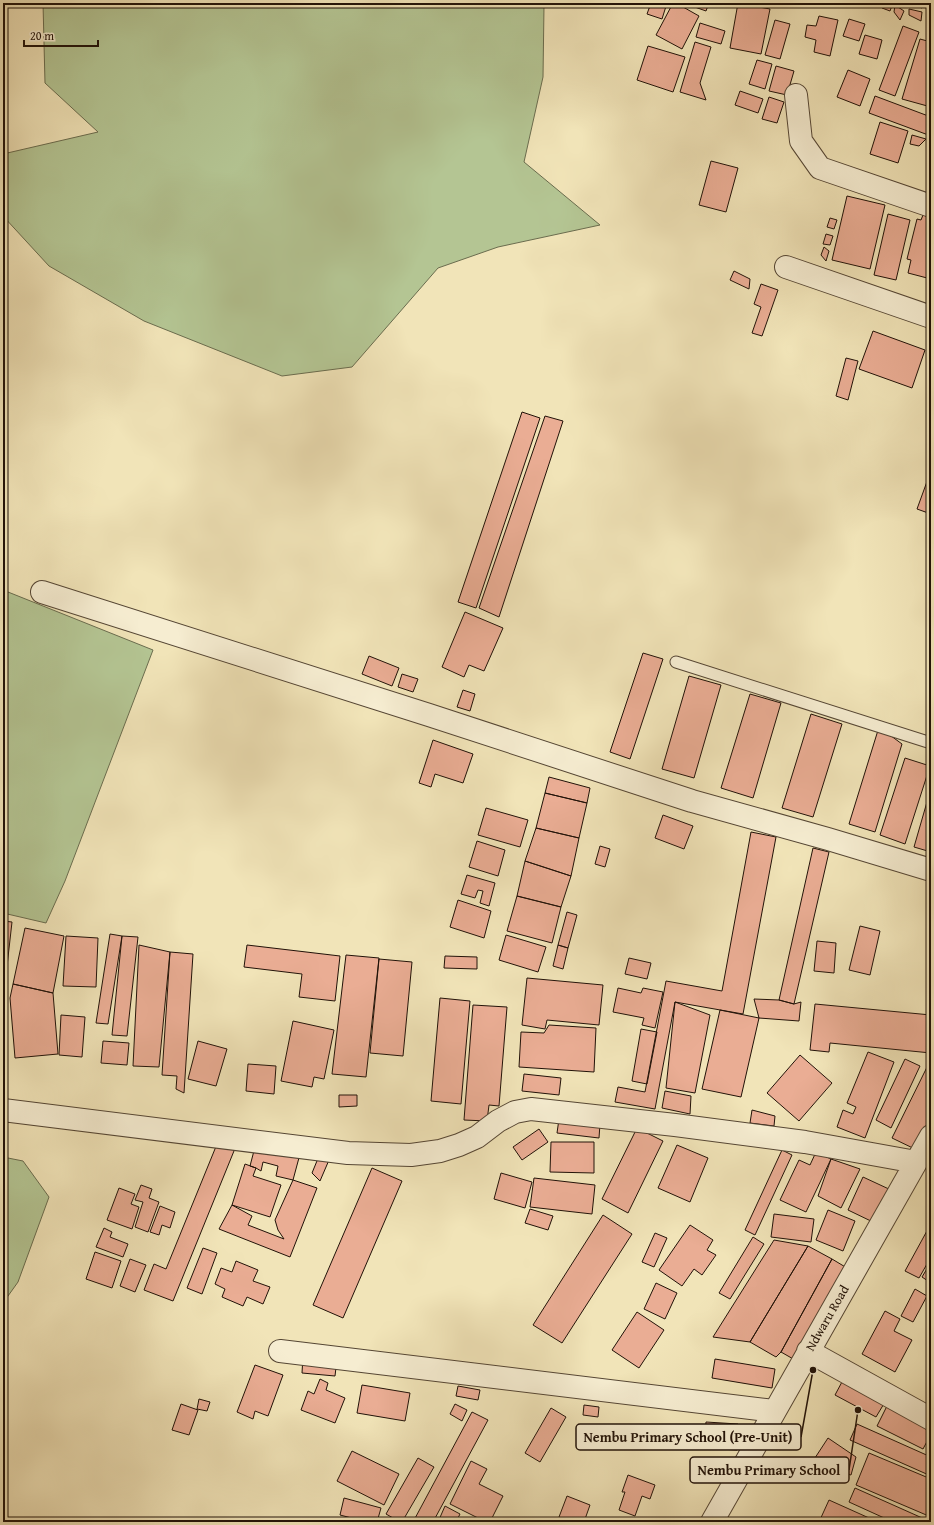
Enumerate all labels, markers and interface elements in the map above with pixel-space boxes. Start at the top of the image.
scale bar [24,22,98,48]
text: 20 m [30,27,54,44]
street label: Ndwaru Road [801,1282,854,1354]
callout: Nembu Primary School (Pre-Unit) [576,1424,801,1450]
text: Nembu Primary School (Pre-Unit) [583,1427,793,1447]
callout: Nembu Primary School [690,1457,849,1483]
text: Nembu Primary School [698,1460,841,1480]

